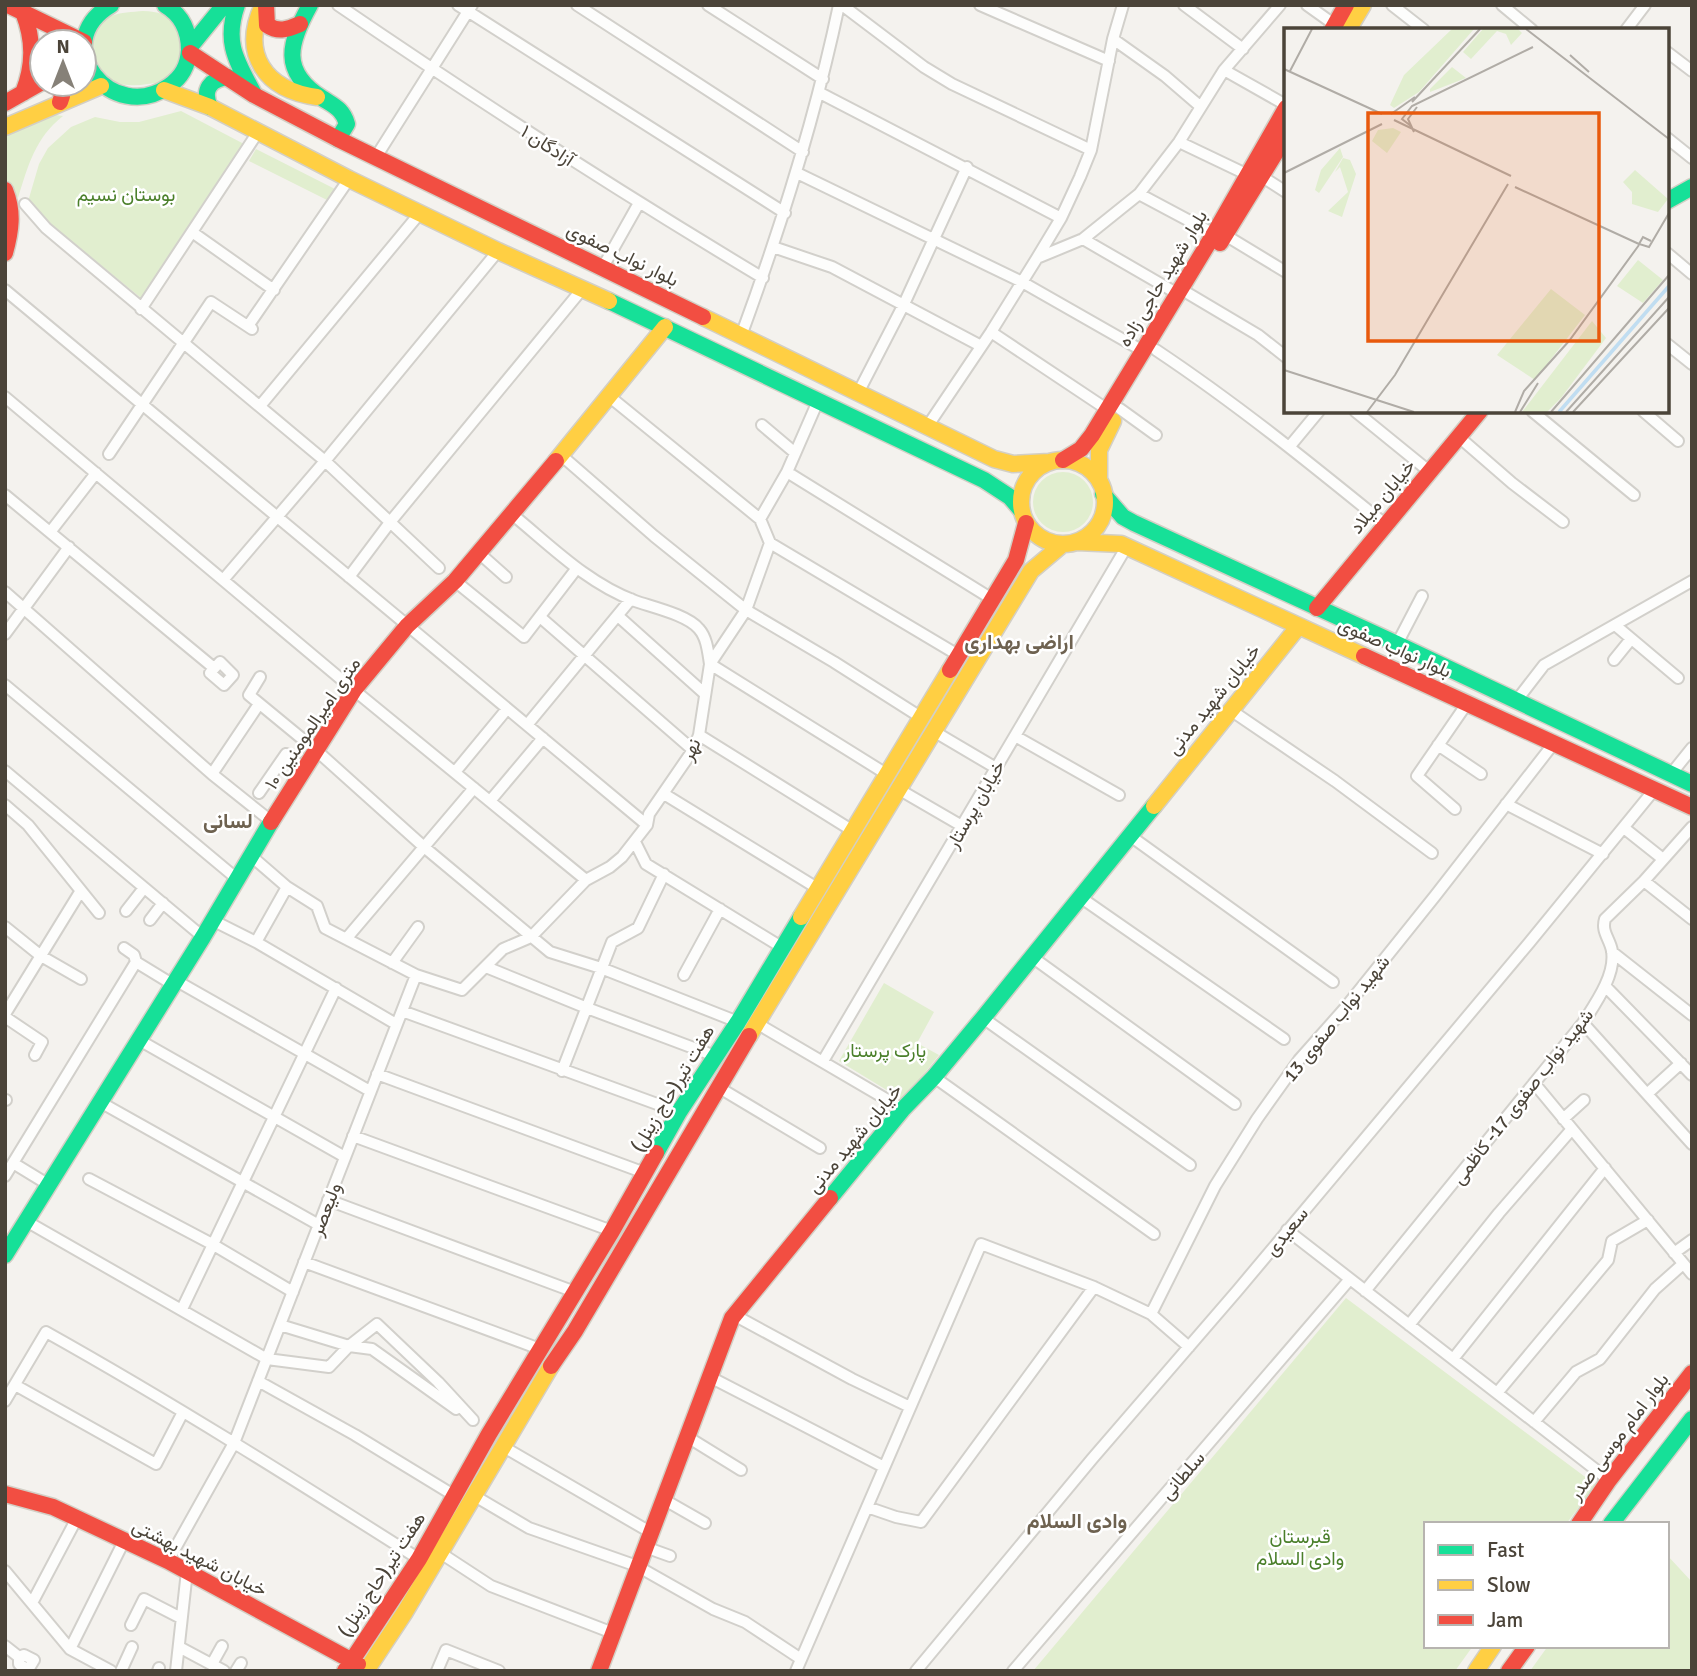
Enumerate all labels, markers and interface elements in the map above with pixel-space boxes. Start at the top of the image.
north arrow [28,28,98,98]
inset map [1284,28,1669,413]
text: N [56,35,70,59]
street label: آزادگان ۱ [516,120,580,173]
park label: بوستان نسیم [77,183,175,207]
street label: بلوار شهید حاجی زاده [1113,206,1213,351]
street label: بلوار نواب صفوی [563,217,682,292]
street label: خیابان میلاد [1345,455,1421,539]
street label: بلوار نواب صفوی [1334,612,1455,684]
district label: اراضی بهداری [964,629,1074,655]
street label: خیابان شهید مدنی [1162,639,1266,760]
street label: ۱۰ متری امیرالمومنین [260,653,366,794]
street label: نهر [675,734,707,766]
street label: خیابان پرستار [940,756,1012,854]
district label: لسانی [203,808,253,834]
street label: شهید نواب صفوی 13 [1278,950,1395,1087]
street label: شهید نواب صفوی 17- کاظمی [1447,1004,1599,1189]
street label: هفت تیر(حاج زینل) [626,1021,720,1156]
park label: پارک پرستار [843,1039,926,1064]
street label: خیابان شهید مدنی [802,1079,908,1198]
street label: ولیعصر [304,1179,347,1240]
street label: سعیدی [1260,1202,1314,1261]
street label: بلوار امام موسی صدر [1563,1368,1674,1506]
street label: سلطانی [1155,1446,1210,1505]
street label: هفت تیر(حاج زینل) [333,1508,431,1641]
district label: وادی السلام [1027,1508,1127,1535]
street label: خیابان شهید بهشتی [128,1514,271,1602]
legend [1424,1522,1669,1648]
park label: قبرستان وادی السلام [1256,1525,1344,1571]
text: Fast [1487,1537,1524,1563]
text: Slow [1487,1572,1531,1598]
text: Jam [1487,1607,1523,1633]

